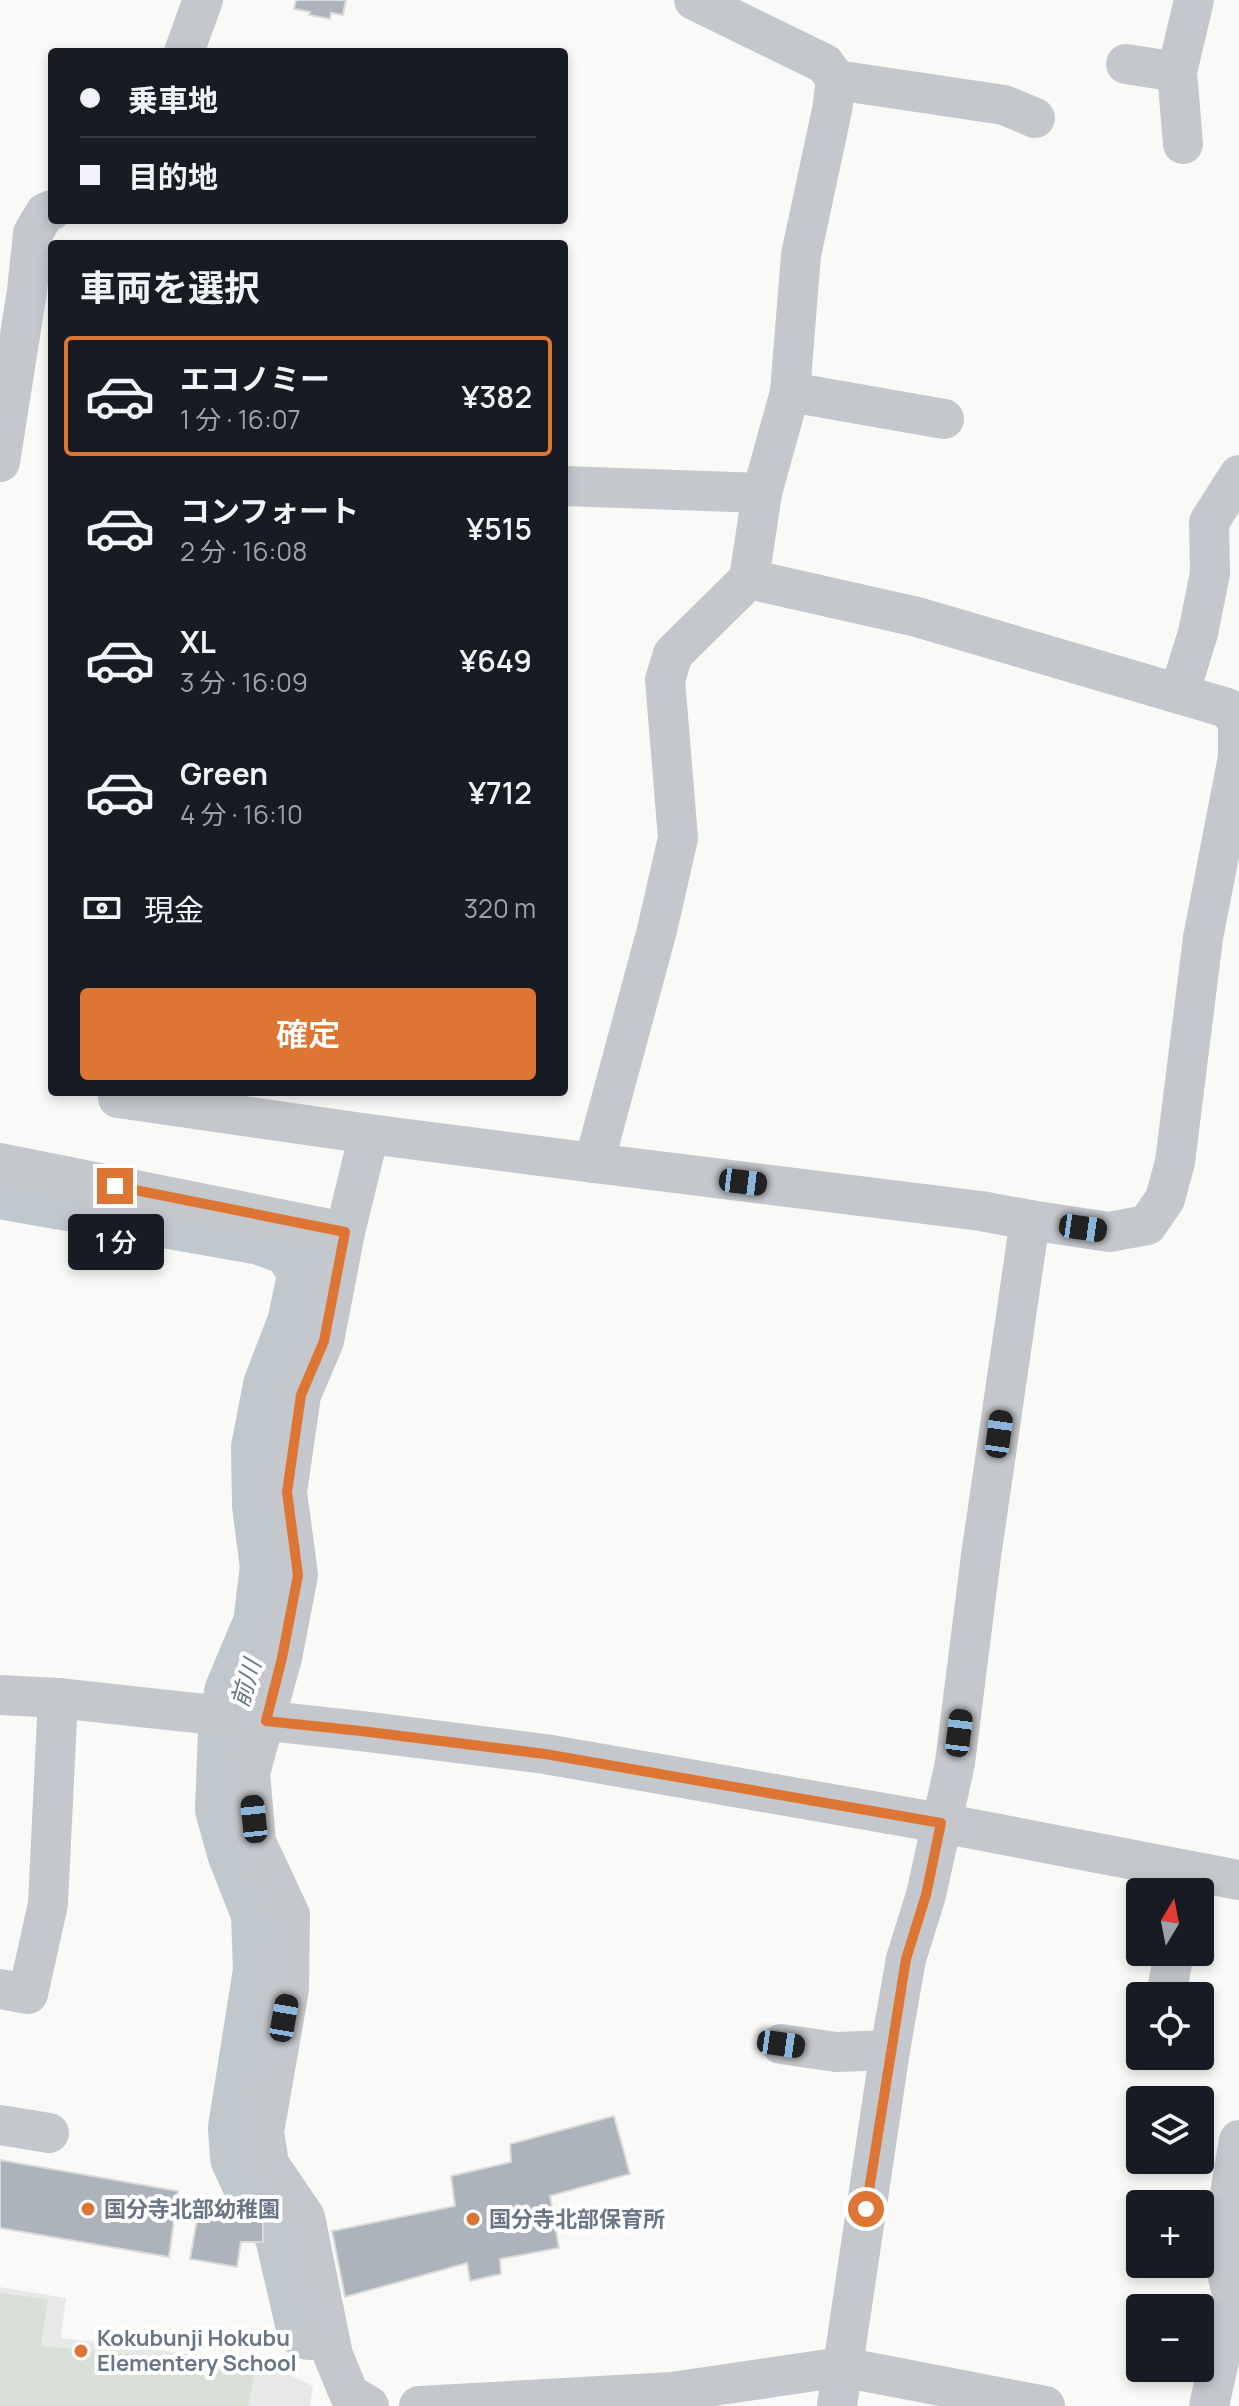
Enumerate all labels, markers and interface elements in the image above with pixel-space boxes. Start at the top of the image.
text: 乗車地 [128,79,218,120]
text: 目的地 [128,156,218,197]
text: 車両を選択 [80,263,260,312]
text: エコノミー [180,358,330,399]
icon: car [84,360,156,432]
text: ¥382 [461,376,532,417]
text: 1 分 · 16:07 [180,401,301,437]
text: コンフォート [180,490,359,531]
icon: car [84,492,156,564]
text: ¥515 [467,508,532,549]
text: 2 分 · 16:08 [180,533,307,569]
text: XL [180,621,216,662]
icon: car [84,624,156,696]
text: ¥649 [459,640,532,681]
text: 3 分 · 16:09 [180,664,308,700]
text: Green [180,753,268,794]
icon: car [84,756,156,828]
text: ¥712 [468,772,532,813]
text: 4 分 · 16:10 [180,796,303,832]
icon: cash [80,886,124,930]
text: 現金 [144,889,204,930]
text: 320 m [464,890,536,926]
button: 確定 [80,988,536,1080]
car [718,1167,768,1197]
route end [97,1168,133,1204]
car [1058,1213,1108,1243]
callout: 1 分 [67,1214,163,1270]
text: 1 分 [95,1224,137,1260]
car [984,1409,1014,1459]
water label: 前川 [222,1652,269,1711]
car [944,1708,974,1758]
car [240,1794,268,1844]
north arrow [1126,1878,1214,1966]
map controls [1126,1878,1214,2382]
button: locate [1126,1982,1214,2070]
car [268,1992,300,2044]
car [756,2029,806,2059]
button: layers [1126,2086,1214,2174]
button: + [1126,2190,1214,2278]
route start [848,2191,884,2227]
place label: 国分寺北部幼稚園 [104,2194,280,2224]
marker: 国分寺北部幼稚園 [79,2200,97,2218]
place label: 国分寺北部保育所 [489,2204,665,2234]
marker: 国分寺北部保育所 [464,2210,482,2228]
button: − [1126,2294,1214,2382]
place label: Kokubunji Hokubu Elementery School [97,2323,297,2378]
marker: Kokubunji Hokubu Elementery School [72,2342,90,2360]

